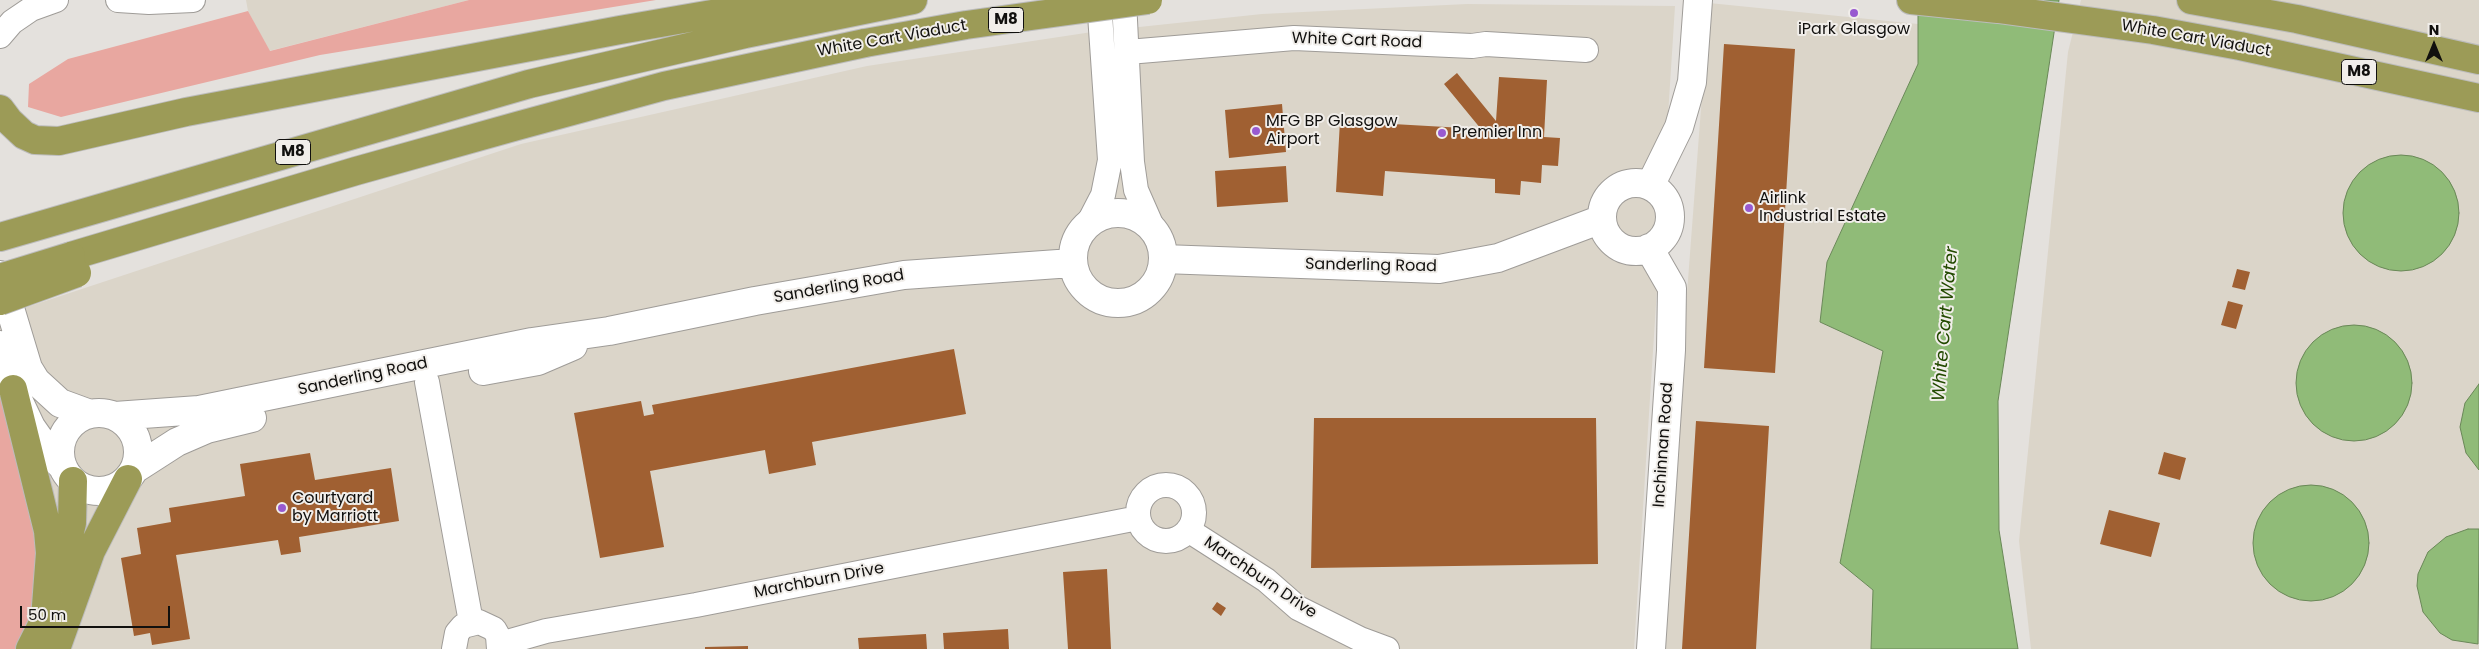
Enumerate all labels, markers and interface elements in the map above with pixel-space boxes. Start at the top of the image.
marker: iPark Glasgow [1848,7,1860,19]
road number: M8 [988,8,1024,32]
street label: White Cart Viaduct [816,16,968,62]
street label: White Cart Viaduct [2120,16,2272,62]
place label: iPark Glasgow [1798,20,1910,40]
north arrow [2409,20,2459,70]
text: N [2429,20,2439,40]
street label: White Cart Road [1291,29,1423,53]
road number: M8 [2342,60,2376,84]
place label: MFG BP Glasgow Airport [1266,112,1398,150]
place label: Premier Inn [1452,123,1542,143]
marker: MFG BP Glasgow Airport [1250,125,1262,137]
marker: Premier Inn [1436,127,1448,139]
road number: M8 [276,140,310,164]
place label: Airlink Industrial Estate [1759,189,1886,227]
marker: Airlink Industrial Estate [1743,202,1755,214]
water label: White Cart Water [1928,246,1964,402]
street label: Sanderling Road [1305,255,1437,277]
street label: Sanderling Road [772,266,906,308]
street label: Sanderling Road [296,354,430,400]
street label: Inchinnan Road [1650,382,1678,508]
place label: Courtyard by Marriott [292,489,378,527]
marker: Courtyard by Marriott [276,502,288,514]
street label: Marchburn Drive [1200,533,1320,623]
street label: Marchburn Drive [752,559,886,603]
scale bar [22,596,172,628]
text: 50 m [28,604,66,625]

